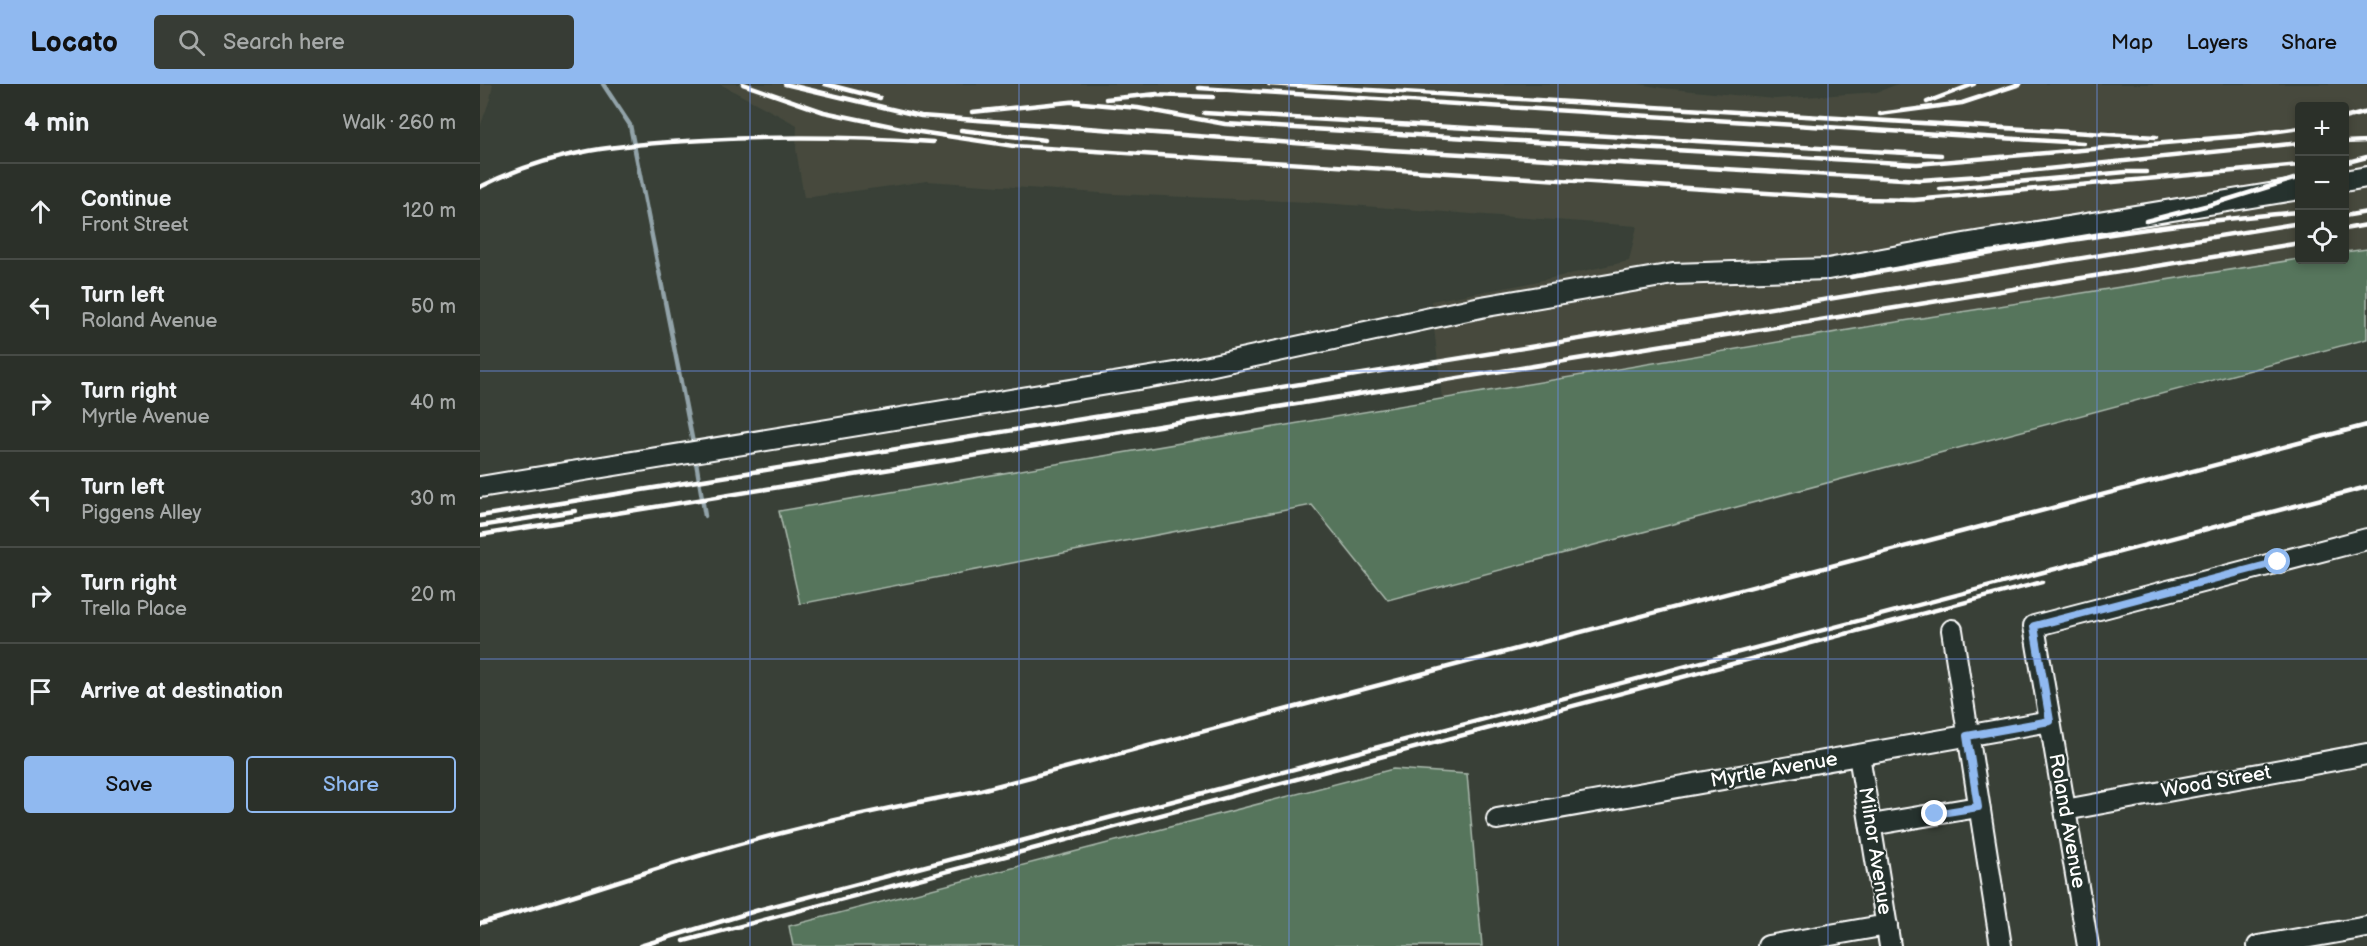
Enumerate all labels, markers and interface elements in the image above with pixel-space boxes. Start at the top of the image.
search box [154,15,574,69]
text: Locato [30,26,118,59]
icon: search [175,26,208,59]
text: Search here [223,29,345,56]
text: Map [2111,30,2153,55]
text: Layers [2186,30,2248,55]
text: Share [2281,30,2337,55]
map controls [2295,102,2349,264]
button: + [2295,102,2349,156]
text: 4 min [24,108,89,139]
text: Walk · 260 m [343,111,456,135]
button: − [2295,156,2349,210]
text: Continue [81,186,171,213]
icon: ahead [24,195,57,228]
text: 120 m [403,199,456,223]
button: locate [2295,210,2349,264]
text: Front Street [81,213,188,237]
text: Turn left [81,282,165,309]
icon: left [24,291,57,324]
text: 50 m [411,295,456,319]
text: Roland Avenue [81,309,217,333]
text: Turn right [81,378,177,405]
icon: right [24,387,57,420]
text: 40 m [410,391,456,415]
text: Myrtle Avenue [81,405,210,429]
text: Turn left [81,474,165,501]
icon: left [24,483,57,516]
text: 30 m [410,487,456,511]
text: Piggens Alley [81,501,202,525]
route start [2264,548,2290,574]
text: Turn right [81,570,177,597]
icon: right [24,579,57,612]
text: 20 m [411,583,456,607]
text: Trella Place [81,597,187,621]
icon: arrive [24,675,57,708]
text: Arrive at destination [81,678,283,705]
street label: Myrtle Avenue [1709,747,1840,793]
street label: Roland Avenue [2043,752,2091,890]
button: Save [24,756,234,813]
button: Share [246,756,456,813]
street label: Wood Street [2159,761,2273,803]
street label: Milnor Avenue [1853,786,1897,917]
route end [1921,800,1947,826]

